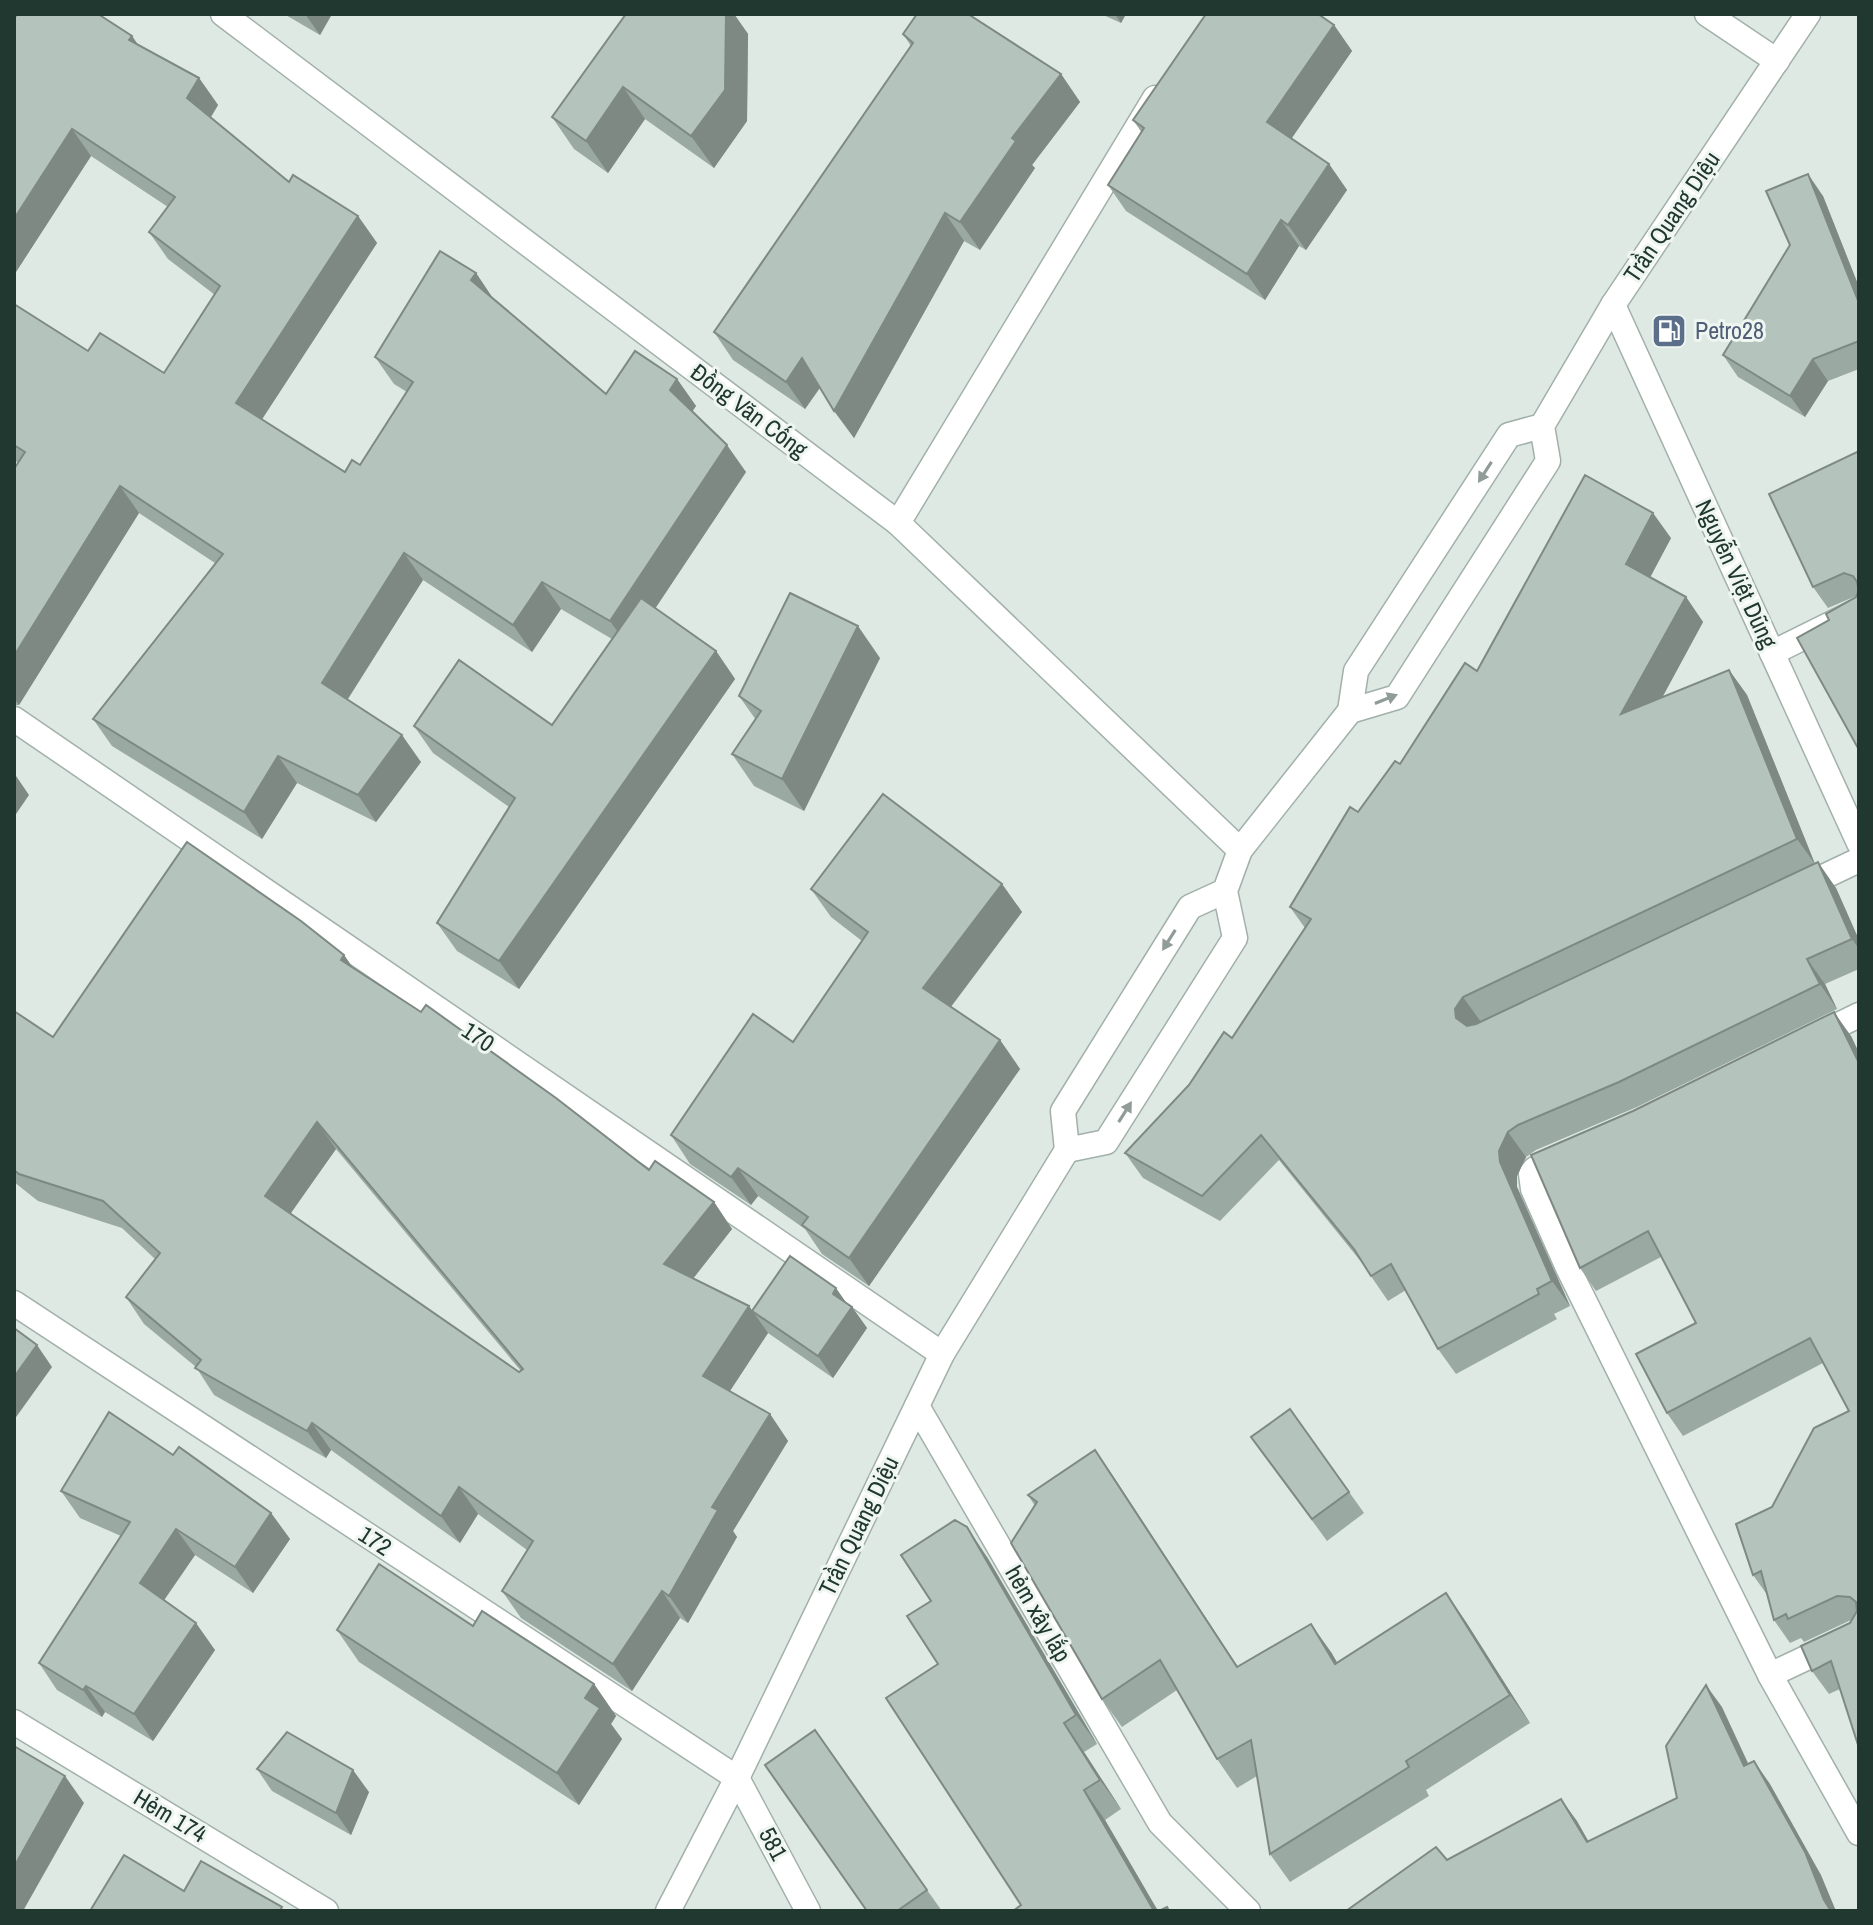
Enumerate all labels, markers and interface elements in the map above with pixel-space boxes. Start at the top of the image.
street label: Trần Quang Diệu [1616,145,1727,288]
fuel station icon: Petro28 [1650,312,1688,350]
place label: Petro28 [1695,314,1764,346]
street label: Đồng Văn Cống [685,356,815,465]
one-way arrow [1478,461,1493,482]
street label: Nguyễn Việt Dũng [1688,494,1785,653]
one-way arrow [1374,692,1398,705]
one-way arrow [1162,929,1176,951]
street label: 170 [456,1014,501,1059]
one-way arrow [1117,1101,1131,1123]
street label: Trần Quang Diệu [811,1451,906,1601]
street label: 172 [353,1518,398,1563]
street label: hẻm xây lắp [998,1560,1079,1667]
street label: Hẻm 174 [128,1781,213,1849]
street label: 581 [752,1822,796,1866]

